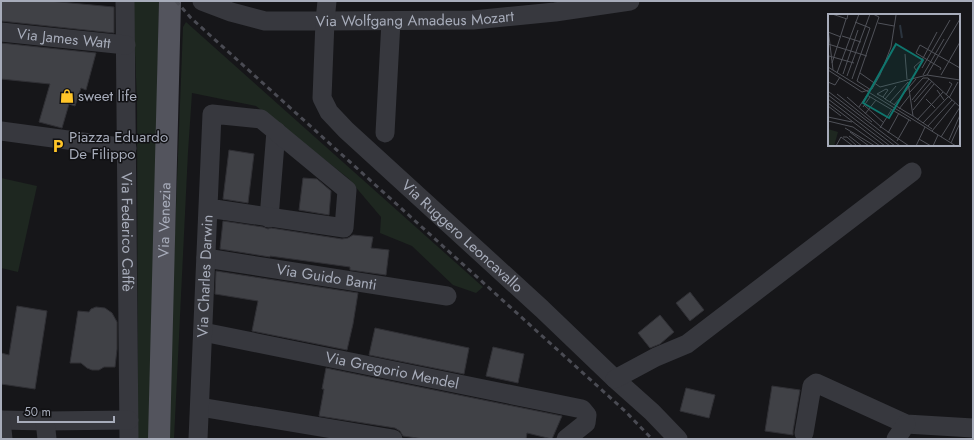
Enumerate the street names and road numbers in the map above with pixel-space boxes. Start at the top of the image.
street label: Via Wolfgang Amadeus Mozart [316,5,515,32]
street label: Via James Watt [16,23,112,54]
street label: Via Federico Caffè [116,172,139,292]
street label: Via Ruggero Leoncavallo [396,175,528,298]
street label: Via Venezia [153,182,176,258]
street label: Via Charles Darwin [191,214,219,338]
street label: Via Guido Banti [275,258,378,296]
street label: Via Gregorio Mendel [323,346,461,395]

